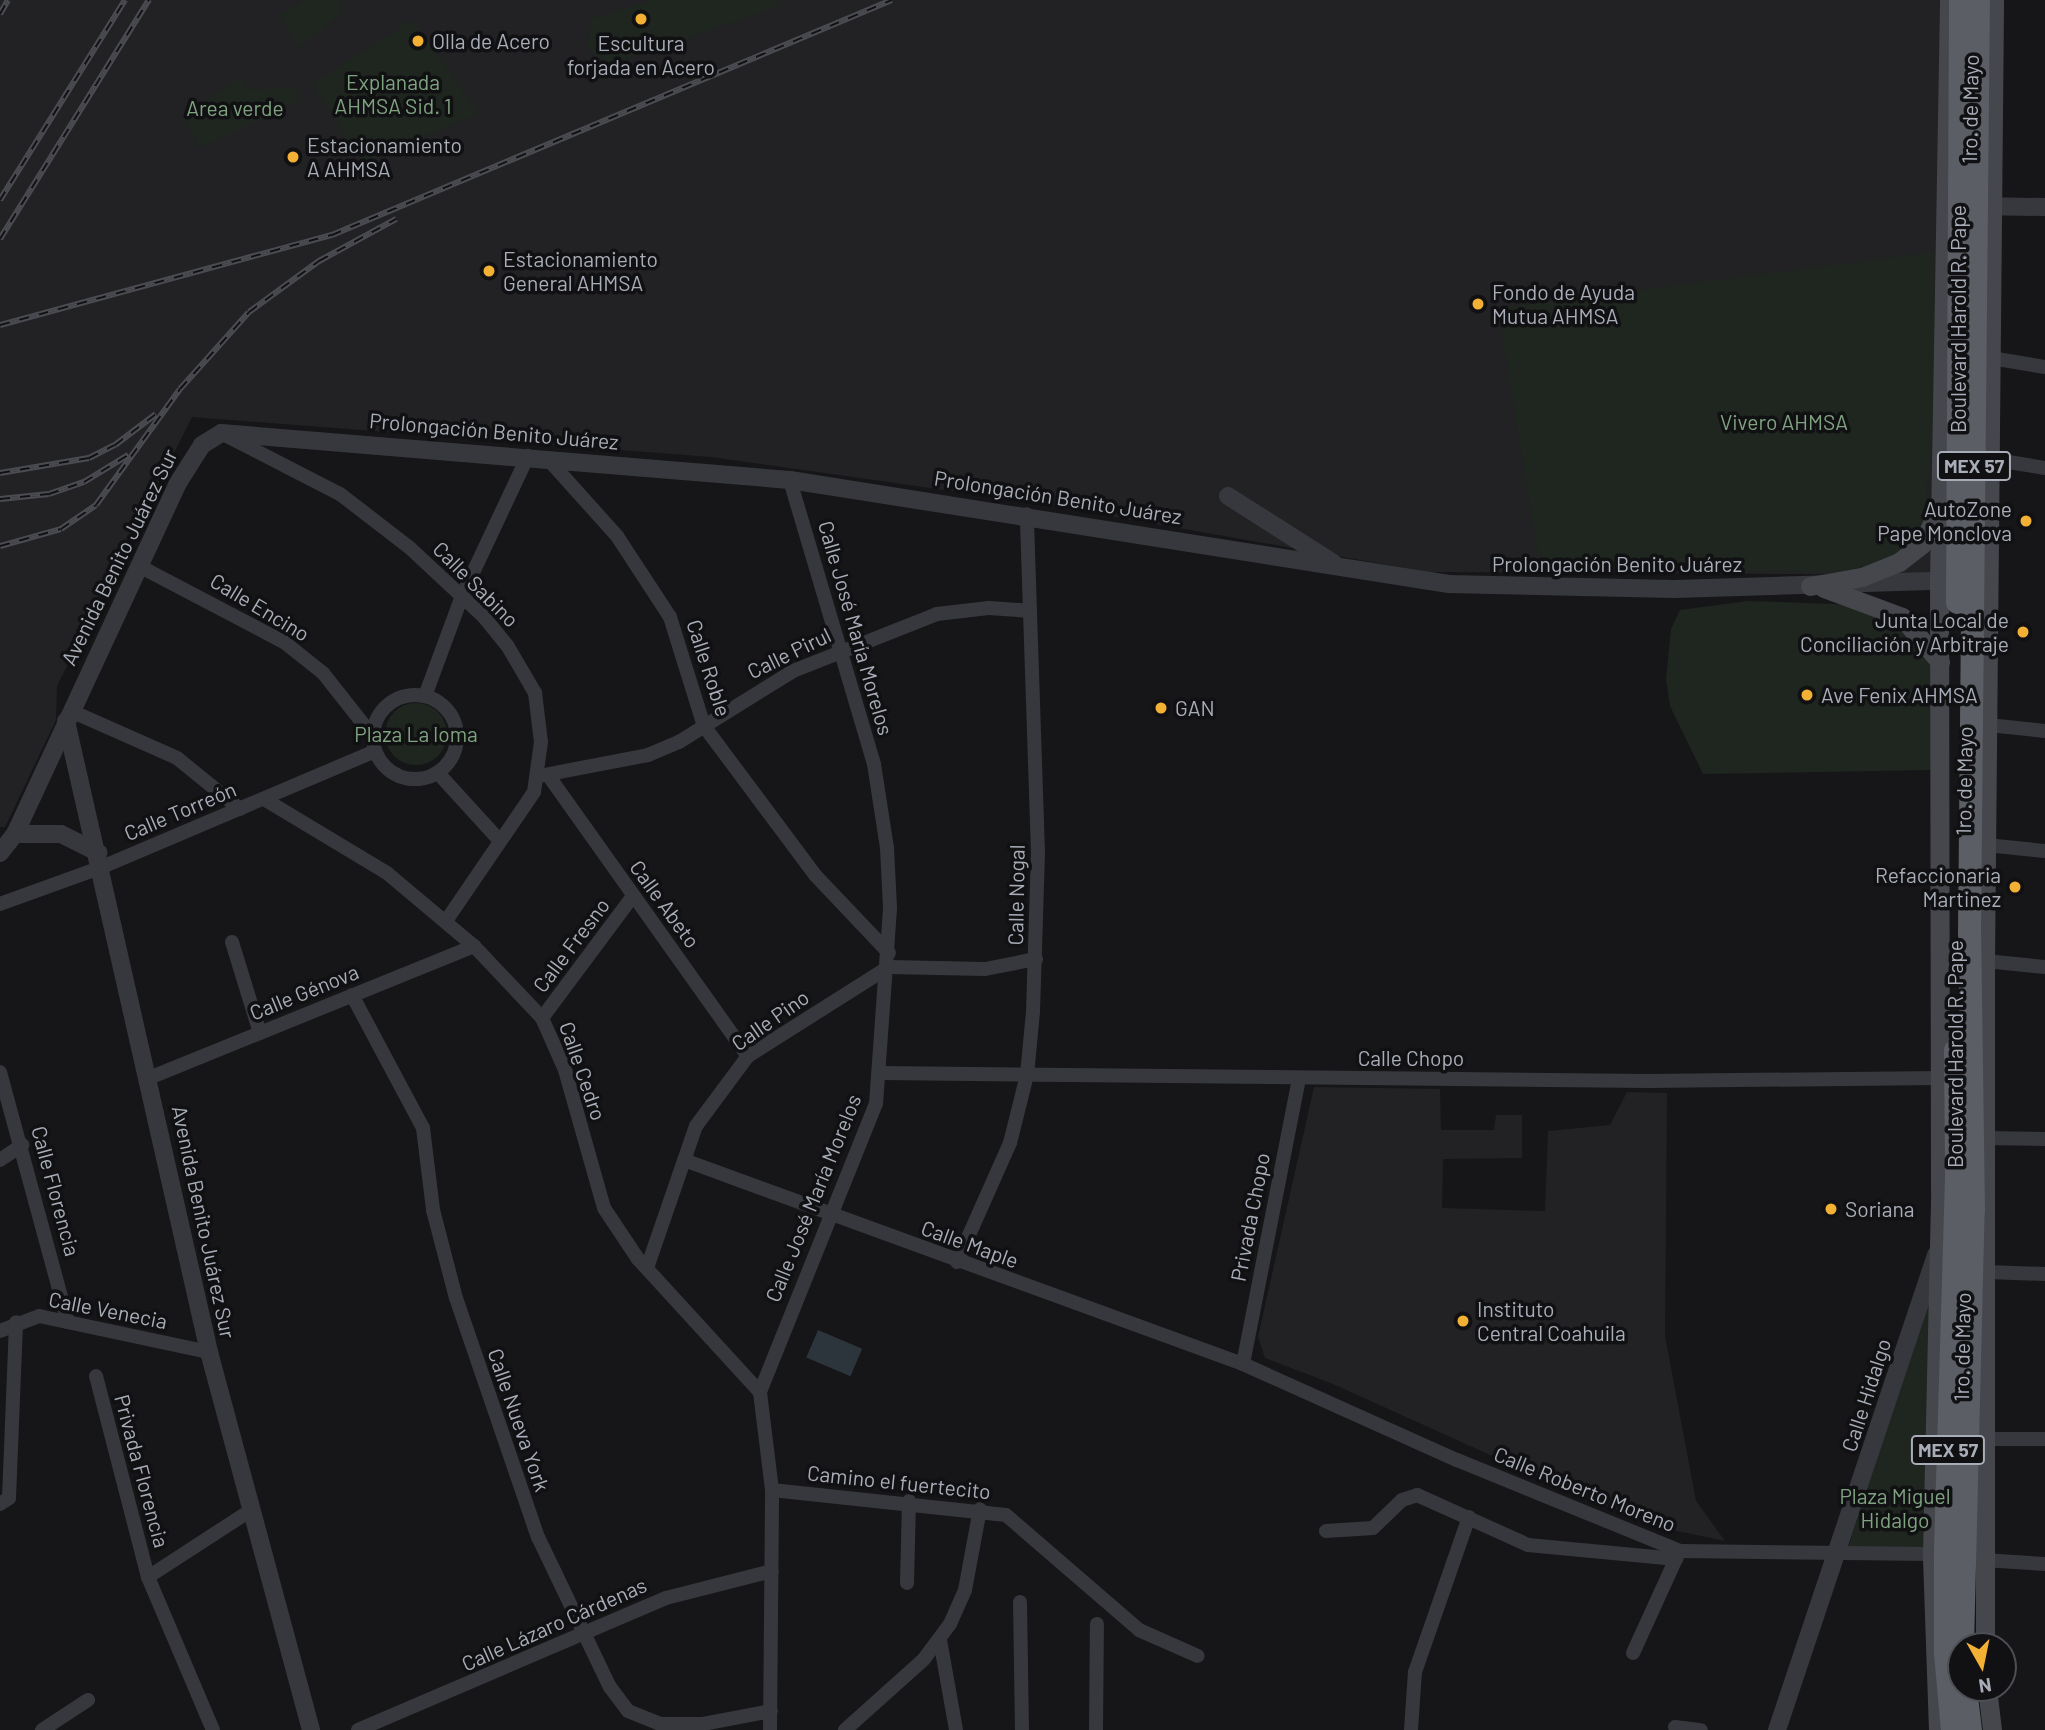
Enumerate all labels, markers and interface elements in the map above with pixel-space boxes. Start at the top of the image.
marker: Escultura forjada en Acero [633,11,649,27]
place label: Olla de Acero [432,28,550,54]
place label: Escultura forjada en Acero [567,30,715,80]
marker: Olla de Acero [410,33,426,49]
street label: 1ro. de Mayo [1956,54,1984,164]
park label: Explanada AHMSA Sid. 1 [334,69,452,119]
park label: Area verde [186,95,284,121]
place label: Estacionamiento A AHMSA [307,132,462,182]
marker: Estacionamiento A AHMSA [285,149,301,165]
street label: Boulevard Harold R. Pape [1945,205,1971,433]
place label: Estacionamiento General AHMSA [503,246,658,296]
marker: Estacionamiento General AHMSA [481,263,497,279]
place label: Fondo de Ayuda Mutua AHMSA [1492,279,1635,329]
marker: Fondo de Ayuda Mutua AHMSA [1470,296,1486,312]
street label: Prolongación Benito Juárez [368,408,620,454]
park label: Vivero AHMSA [1720,409,1848,435]
street label: Avenida Benito Juárez Sur [56,445,182,669]
road number: MEX 57 [1936,450,2012,481]
street label: Prolongación Benito Juárez [932,465,1184,529]
place label: AutoZone Pape Monclova [1877,496,2012,546]
marker: AutoZone Pape Monclova [2018,513,2034,529]
street label: Calle José María Morelos [813,518,899,738]
street label: Calle Sabino [428,536,524,632]
street label: Prolongación Benito Juárez [1492,551,1742,577]
street label: Calle Encino [206,568,314,646]
place label: Junta Local de Conciliación y Arbitraje [1800,607,2009,657]
street label: Calle Roble [682,617,736,719]
street label: Calle Pirul [743,622,835,684]
marker: Junta Local de Conciliación y Arbitraje [2015,624,2031,640]
place label: Ave Fenix AHMSA [1821,682,1978,708]
marker: Ave Fenix AHMSA [1799,687,1815,703]
place label: GAN [1175,695,1215,721]
marker: GAN [1153,700,1169,716]
park label: Plaza La loma [354,721,478,747]
street label: 1ro. de Mayo [1950,726,1978,836]
street label: Calle Torreón [120,776,240,846]
street label: Calle Nogal [1003,844,1029,946]
street label: Calle Abeto [625,855,705,953]
place label: Refaccionaria Martinez [1875,862,2001,912]
marker: Refaccionaria Martinez [2007,879,2023,895]
street label: Calle Fresno [527,893,615,997]
street label: Boulevard Harold R. Pape [1942,940,1968,1168]
street label: Calle Génova [246,959,362,1025]
street label: Calle Pino [726,984,814,1056]
street label: Calle Cedro [554,1018,612,1124]
street label: Calle Chopo [1358,1045,1464,1071]
street label: Calle José María Morelos [760,1090,866,1306]
street label: Avenida Benito Juárez Sur [167,1103,241,1341]
street label: Calle Florencia [27,1123,85,1259]
street label: Privada Chopo [1225,1151,1275,1283]
place label: Soriana [1845,1196,1914,1222]
marker: Soriana [1823,1201,1839,1217]
street label: Calle Maple [918,1215,1022,1273]
street label: Calle Venecia [47,1286,169,1334]
street label: 1ro. de Mayo [1948,1292,1976,1402]
place label: Instituto Central Coahuila [1477,1296,1626,1346]
marker: Instituto Central Coahuila [1455,1313,1471,1329]
street label: Calle Hidalgo [1836,1335,1896,1455]
street label: Calle Nueva York [483,1345,555,1495]
street label: Privada Florencia [109,1392,175,1550]
road number: MEX 57 [1910,1434,1986,1466]
street label: Calle Roberto Moreno [1490,1441,1680,1537]
street label: Camino el fuertecito [806,1460,992,1504]
park label: Plaza Miguel Hidalgo [1839,1483,1951,1533]
street label: Calle Lázaro Cárdenas [458,1572,650,1676]
north arrow [1947,1632,2017,1702]
text: N [1977,1674,1993,1699]

